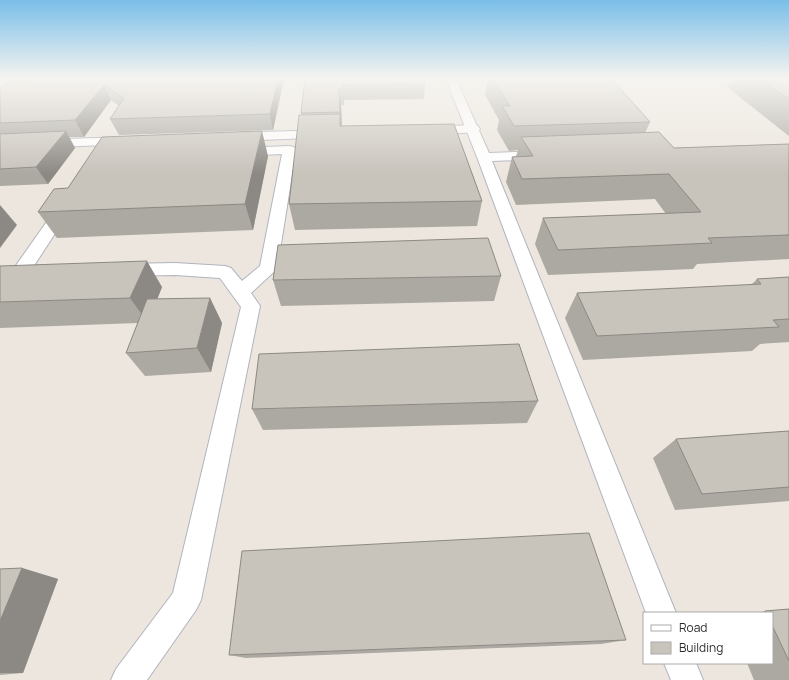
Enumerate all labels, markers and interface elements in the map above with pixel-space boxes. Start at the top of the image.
legend [643,612,773,664]
text: Road [679,619,707,636]
text: Building [679,639,723,656]

